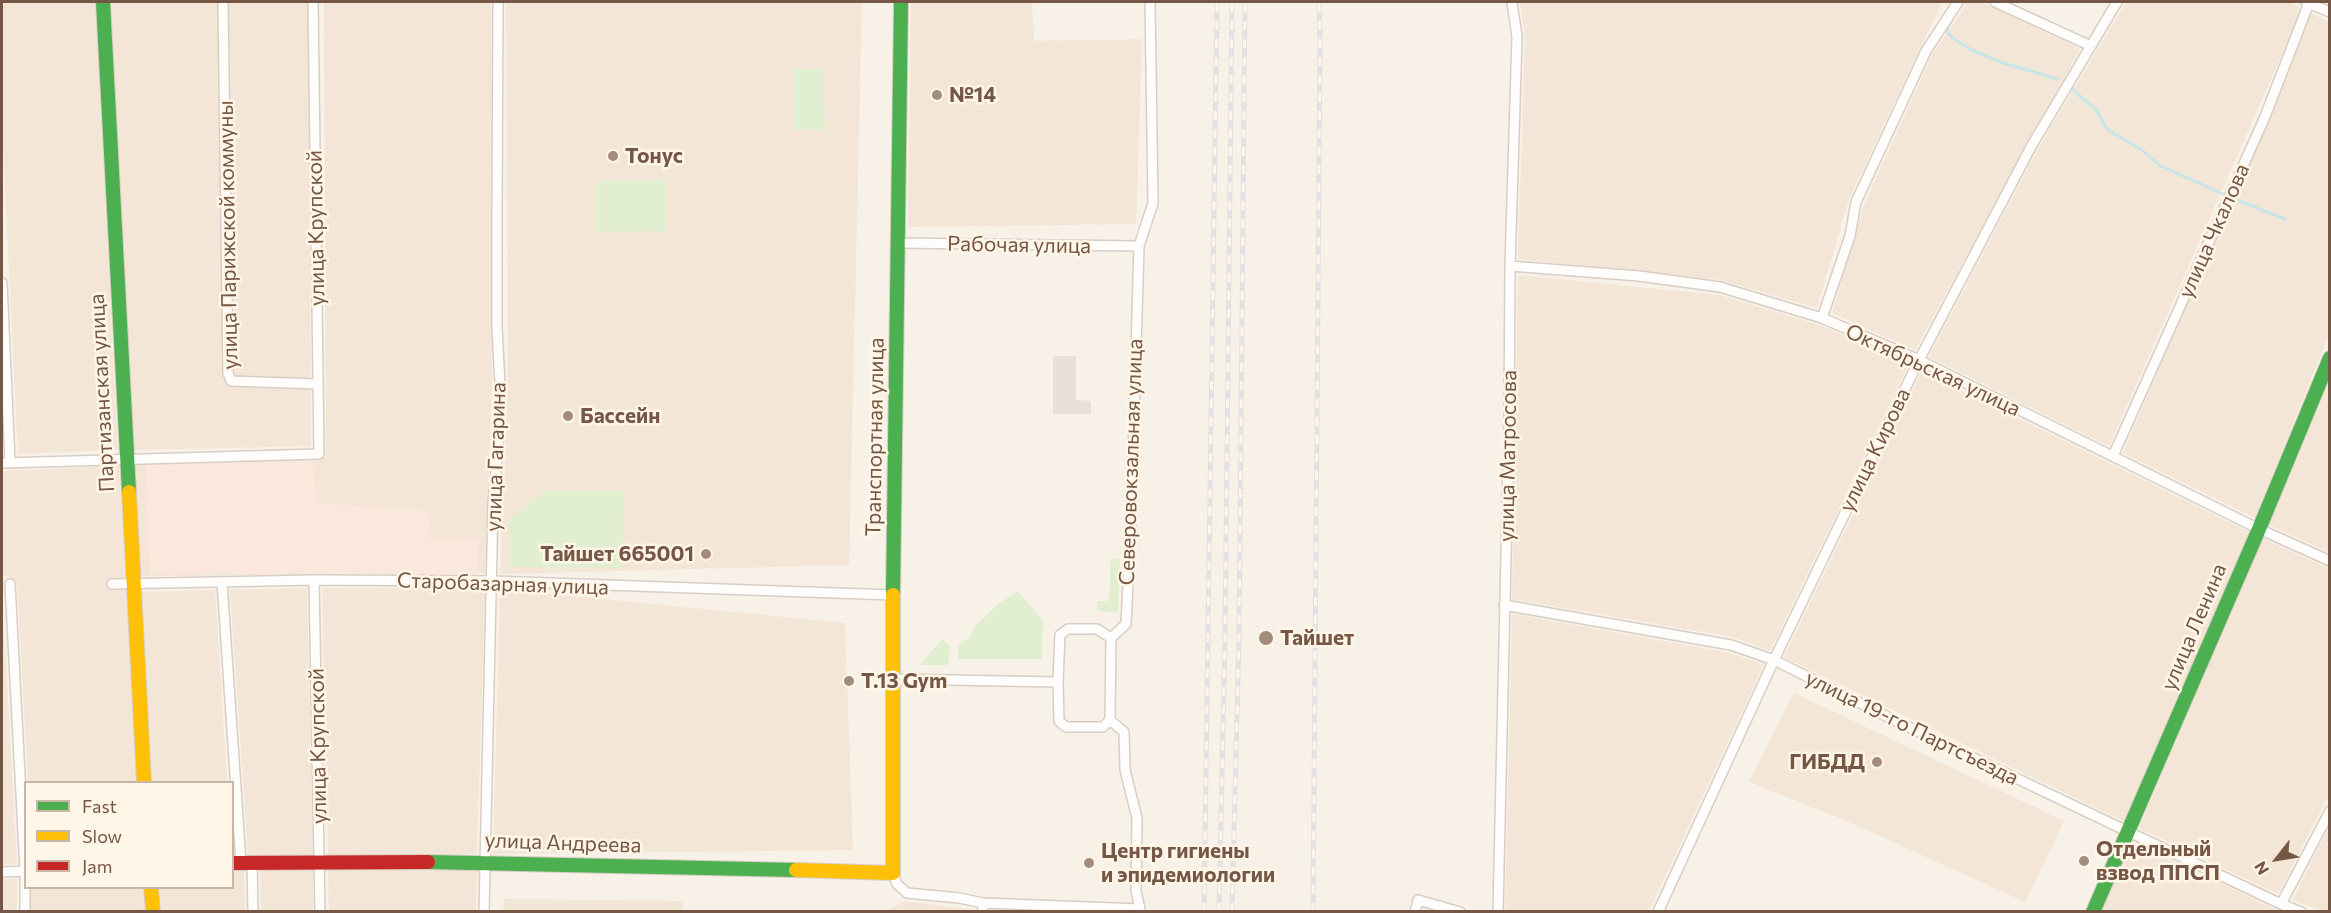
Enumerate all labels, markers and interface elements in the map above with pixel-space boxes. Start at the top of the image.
place label: №14 [949,82,996,108]
marker: №14 [930,88,944,102]
street label: улица Парижской коммуны [213,100,243,370]
place label: Тонус [625,143,683,169]
marker: Тонус [606,149,620,163]
street label: улица Крупской [302,150,330,306]
street label: улица Чкалова [2173,160,2255,302]
street label: Рабочая улица [947,231,1091,259]
street label: Партизанская улица [84,293,120,493]
street label: Октябрьская улица [1842,318,2024,422]
street label: Транспортная улица [861,337,889,537]
street label: Северовокзальная улица [1114,338,1148,586]
street label: улица Матросова [1494,370,1522,542]
street label: улица Гагарина [481,382,511,532]
street label: улица Кирова [1834,384,1916,516]
place label: Бассейн [580,403,660,429]
marker: Бассейн [561,409,575,423]
place label: Тайшет 665001 [540,541,694,567]
marker: Тайшет 665001 [699,547,713,561]
street label: улица Ленина [2156,560,2232,694]
street label: Старобазарная улица [397,568,609,600]
place label: Тайшет [1280,625,1354,651]
marker: Тайшет [1257,629,1275,647]
street label: улица 19-го Партсъезда [1801,665,2023,791]
street label: улица Крупской [304,668,332,824]
place label: T.13 Gym [861,668,947,694]
marker: T.13 Gym [842,674,856,688]
place label: ГИБДД [1789,749,1865,775]
marker: ГИБДД [1870,755,1884,769]
legend [24,781,234,889]
text: Fast [82,795,117,817]
text: Slow [82,825,122,847]
street label: улица Андреева [484,828,642,858]
north arrow [2247,829,2307,889]
place label: Отдельный взвод ППСП [2096,836,2220,886]
place label: Центр гигиены и эпидемиологии [1101,838,1275,888]
marker: Отдельный взвод ППСП [2077,854,2091,868]
text: Jam [82,855,112,877]
marker: Центр гигиены и эпидемиологии [1082,856,1096,870]
text: N [2250,858,2272,879]

